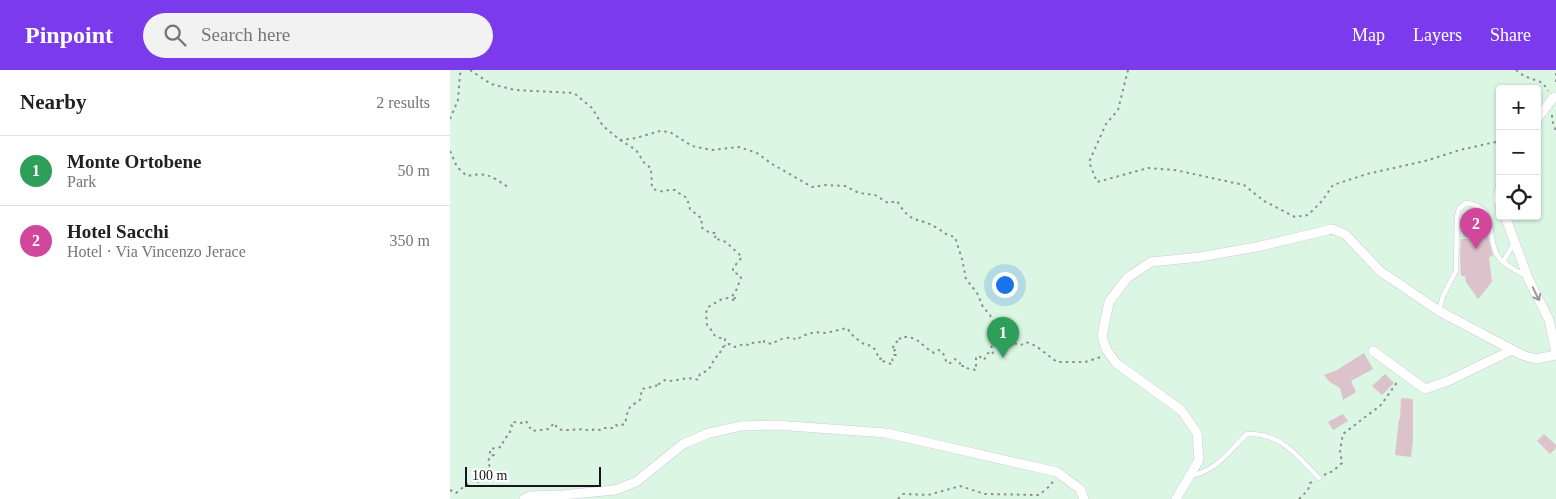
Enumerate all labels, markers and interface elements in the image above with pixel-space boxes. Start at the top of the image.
search box [143,13,493,58]
icon: search [161,21,189,49]
text: Pinpoint [25,22,113,48]
text: Search here [201,24,290,45]
text: Map [1352,25,1385,45]
text: Layers [1413,25,1462,45]
text: Share [1490,25,1531,45]
map controls [1496,85,1541,220]
button: + [1496,85,1541,130]
text: Nearby [20,90,87,114]
text: 2 results [376,94,430,111]
button: − [1496,130,1541,175]
text: Monte Ortobene [67,151,202,172]
text: 1 [32,162,40,179]
text: 50 m [398,162,430,179]
text: Park [67,173,96,190]
button: locate [1496,175,1541,220]
pin: 2 [1460,208,1492,249]
text: Hotel Sacchi [67,221,169,242]
text: 2 [32,232,40,249]
text: 350 m [390,232,430,249]
text: Hotel · Via Vincenzo Jerace [67,243,246,260]
your location [992,272,1018,298]
one-way arrow [1532,286,1541,301]
pin: 1 [987,317,1019,358]
scale bar [465,464,601,487]
text: 100 m [472,468,507,483]

